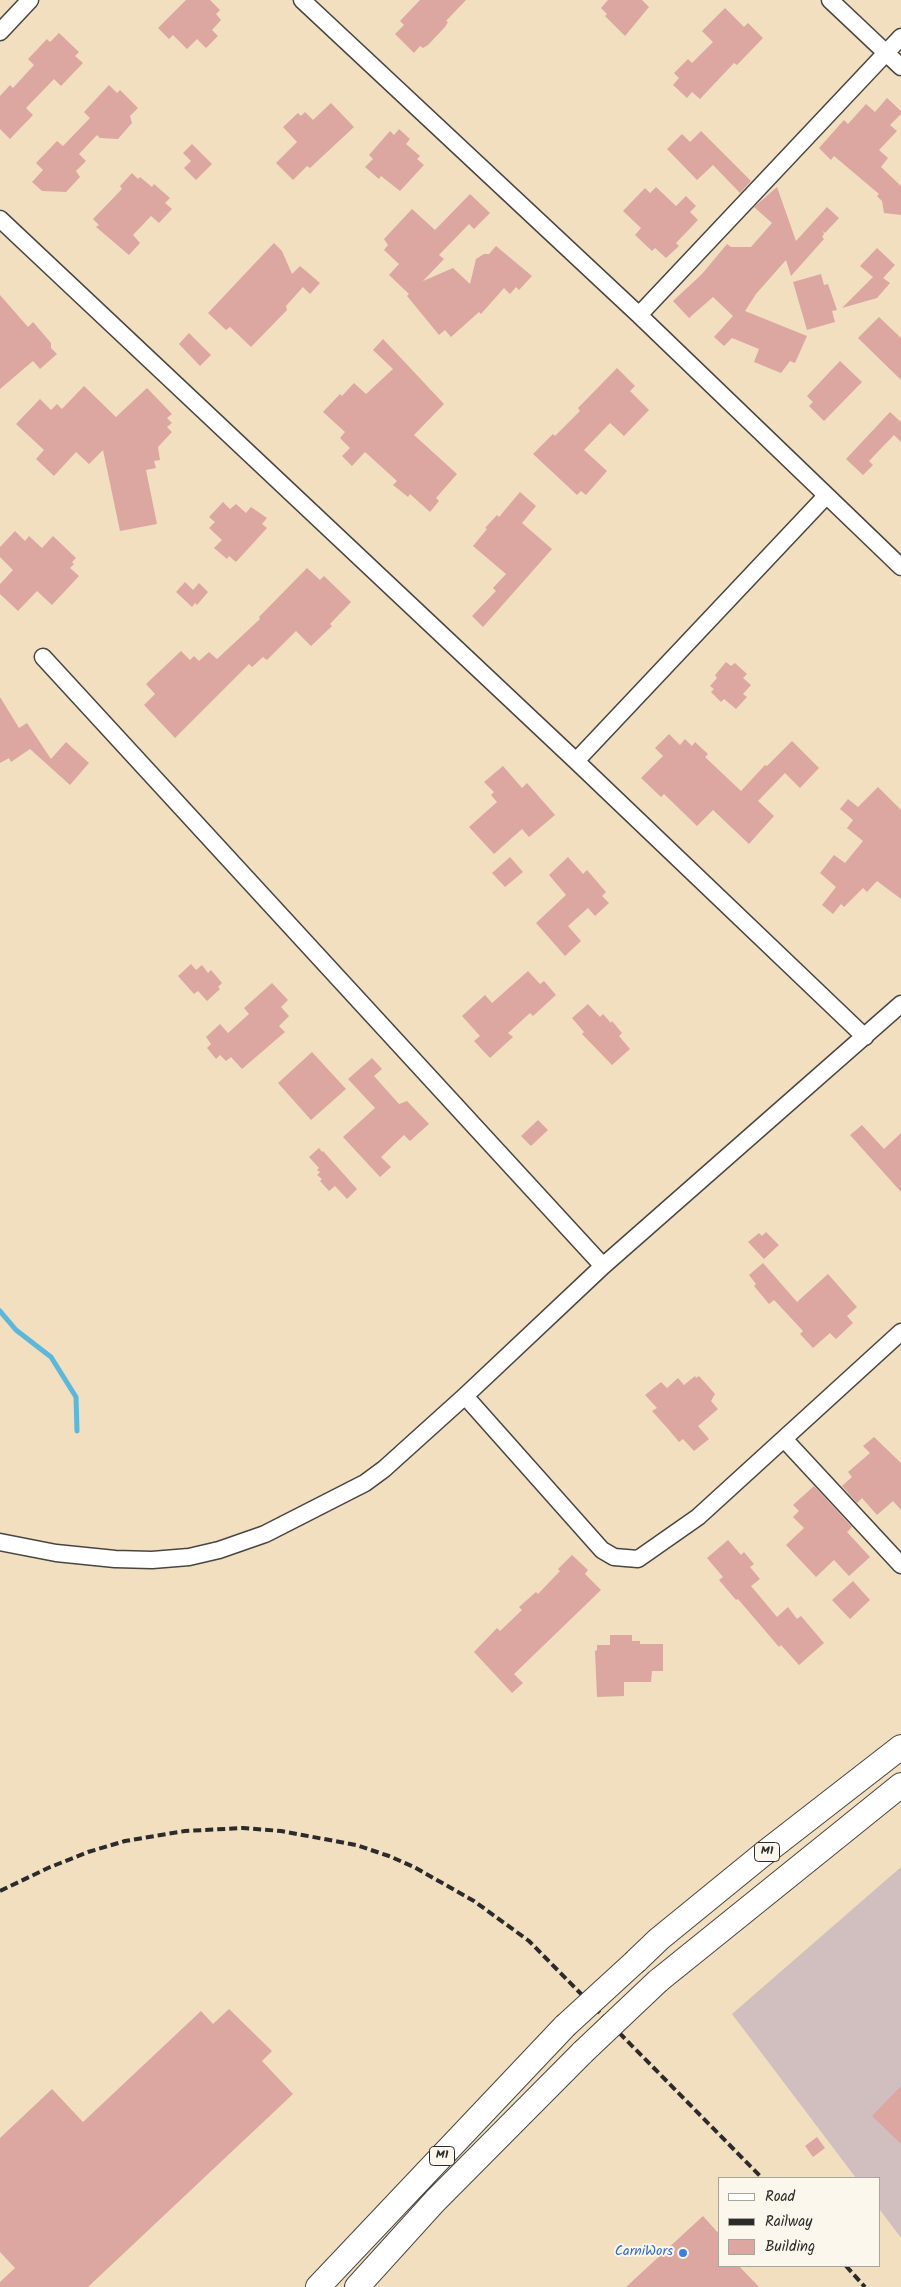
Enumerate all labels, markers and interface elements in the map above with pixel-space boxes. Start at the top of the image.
road number: M1 [754,1842,780,1861]
road number: M1 [430,2146,454,2166]
legend [718,2177,881,2267]
text: Road [765,2185,795,2209]
text: Railway [765,2210,812,2234]
text: Building [765,2235,815,2259]
place label: CarniWors [615,2245,673,2261]
marker: CarniWors [677,2247,689,2259]

